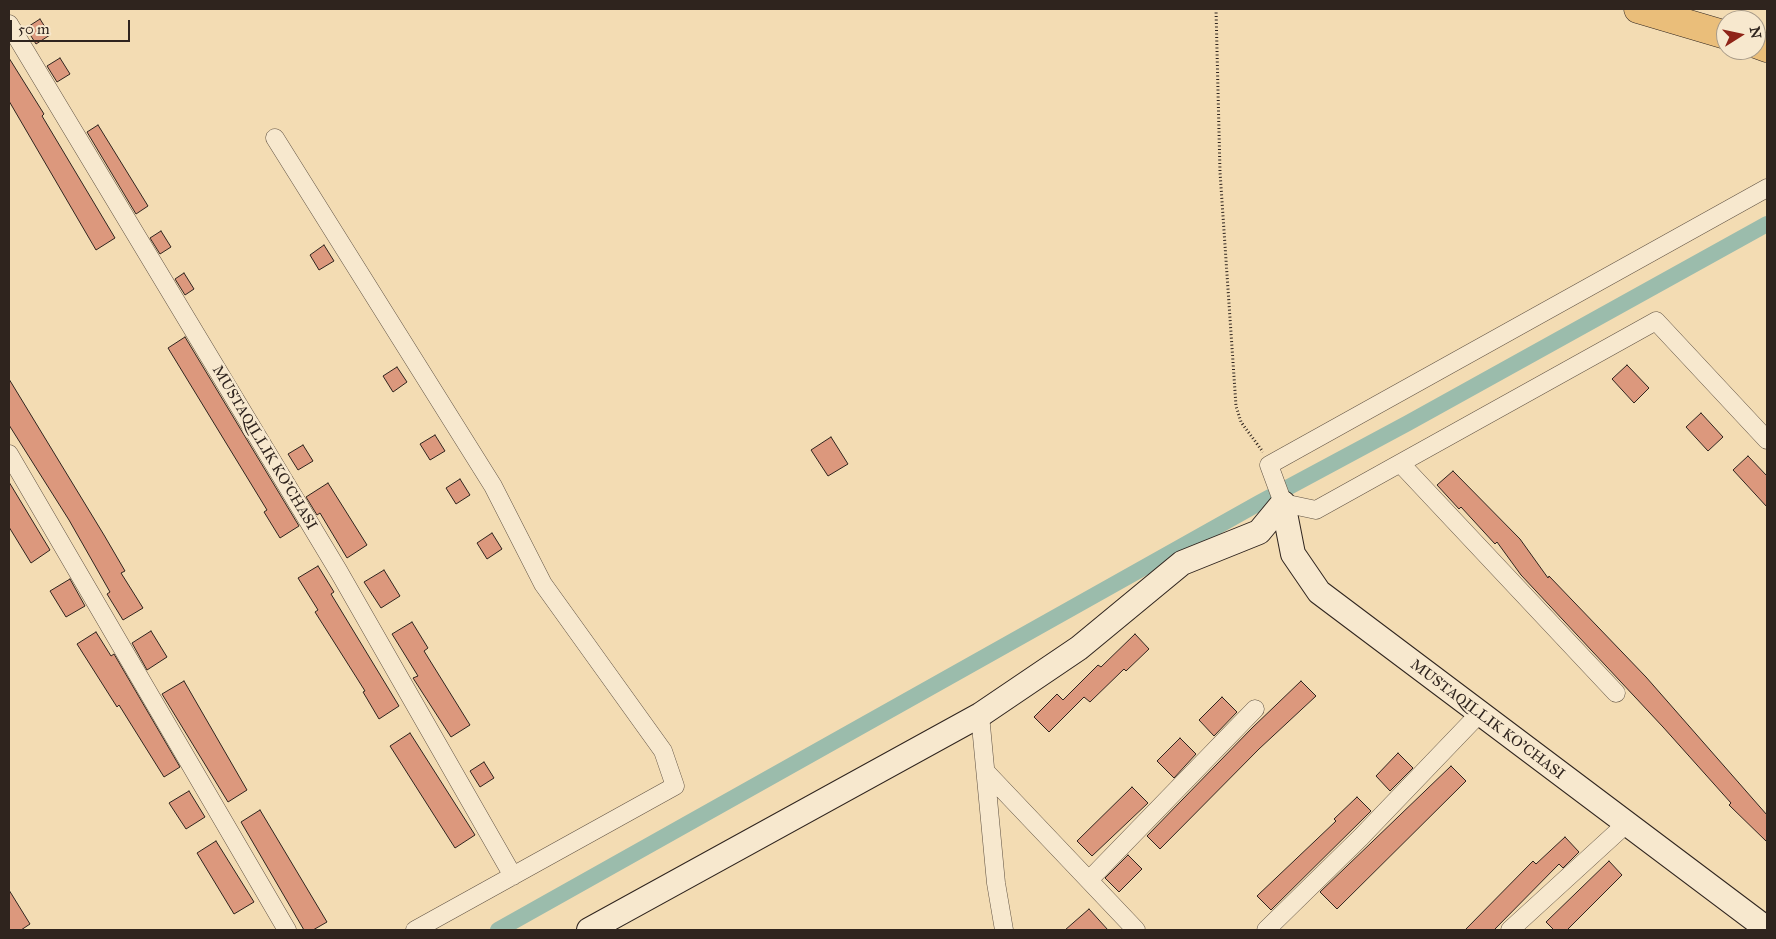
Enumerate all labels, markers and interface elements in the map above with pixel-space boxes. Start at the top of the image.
scale bar [12,10,132,42]
north arrow [1716,10,1766,60]
text: 50 m [18,20,50,38]
text: N [1746,25,1765,40]
street label: MUSTAQILLIK KO'CHASI [208,363,320,533]
street label: MUSTAQILLIK KO'CHASI [1406,656,1568,784]

